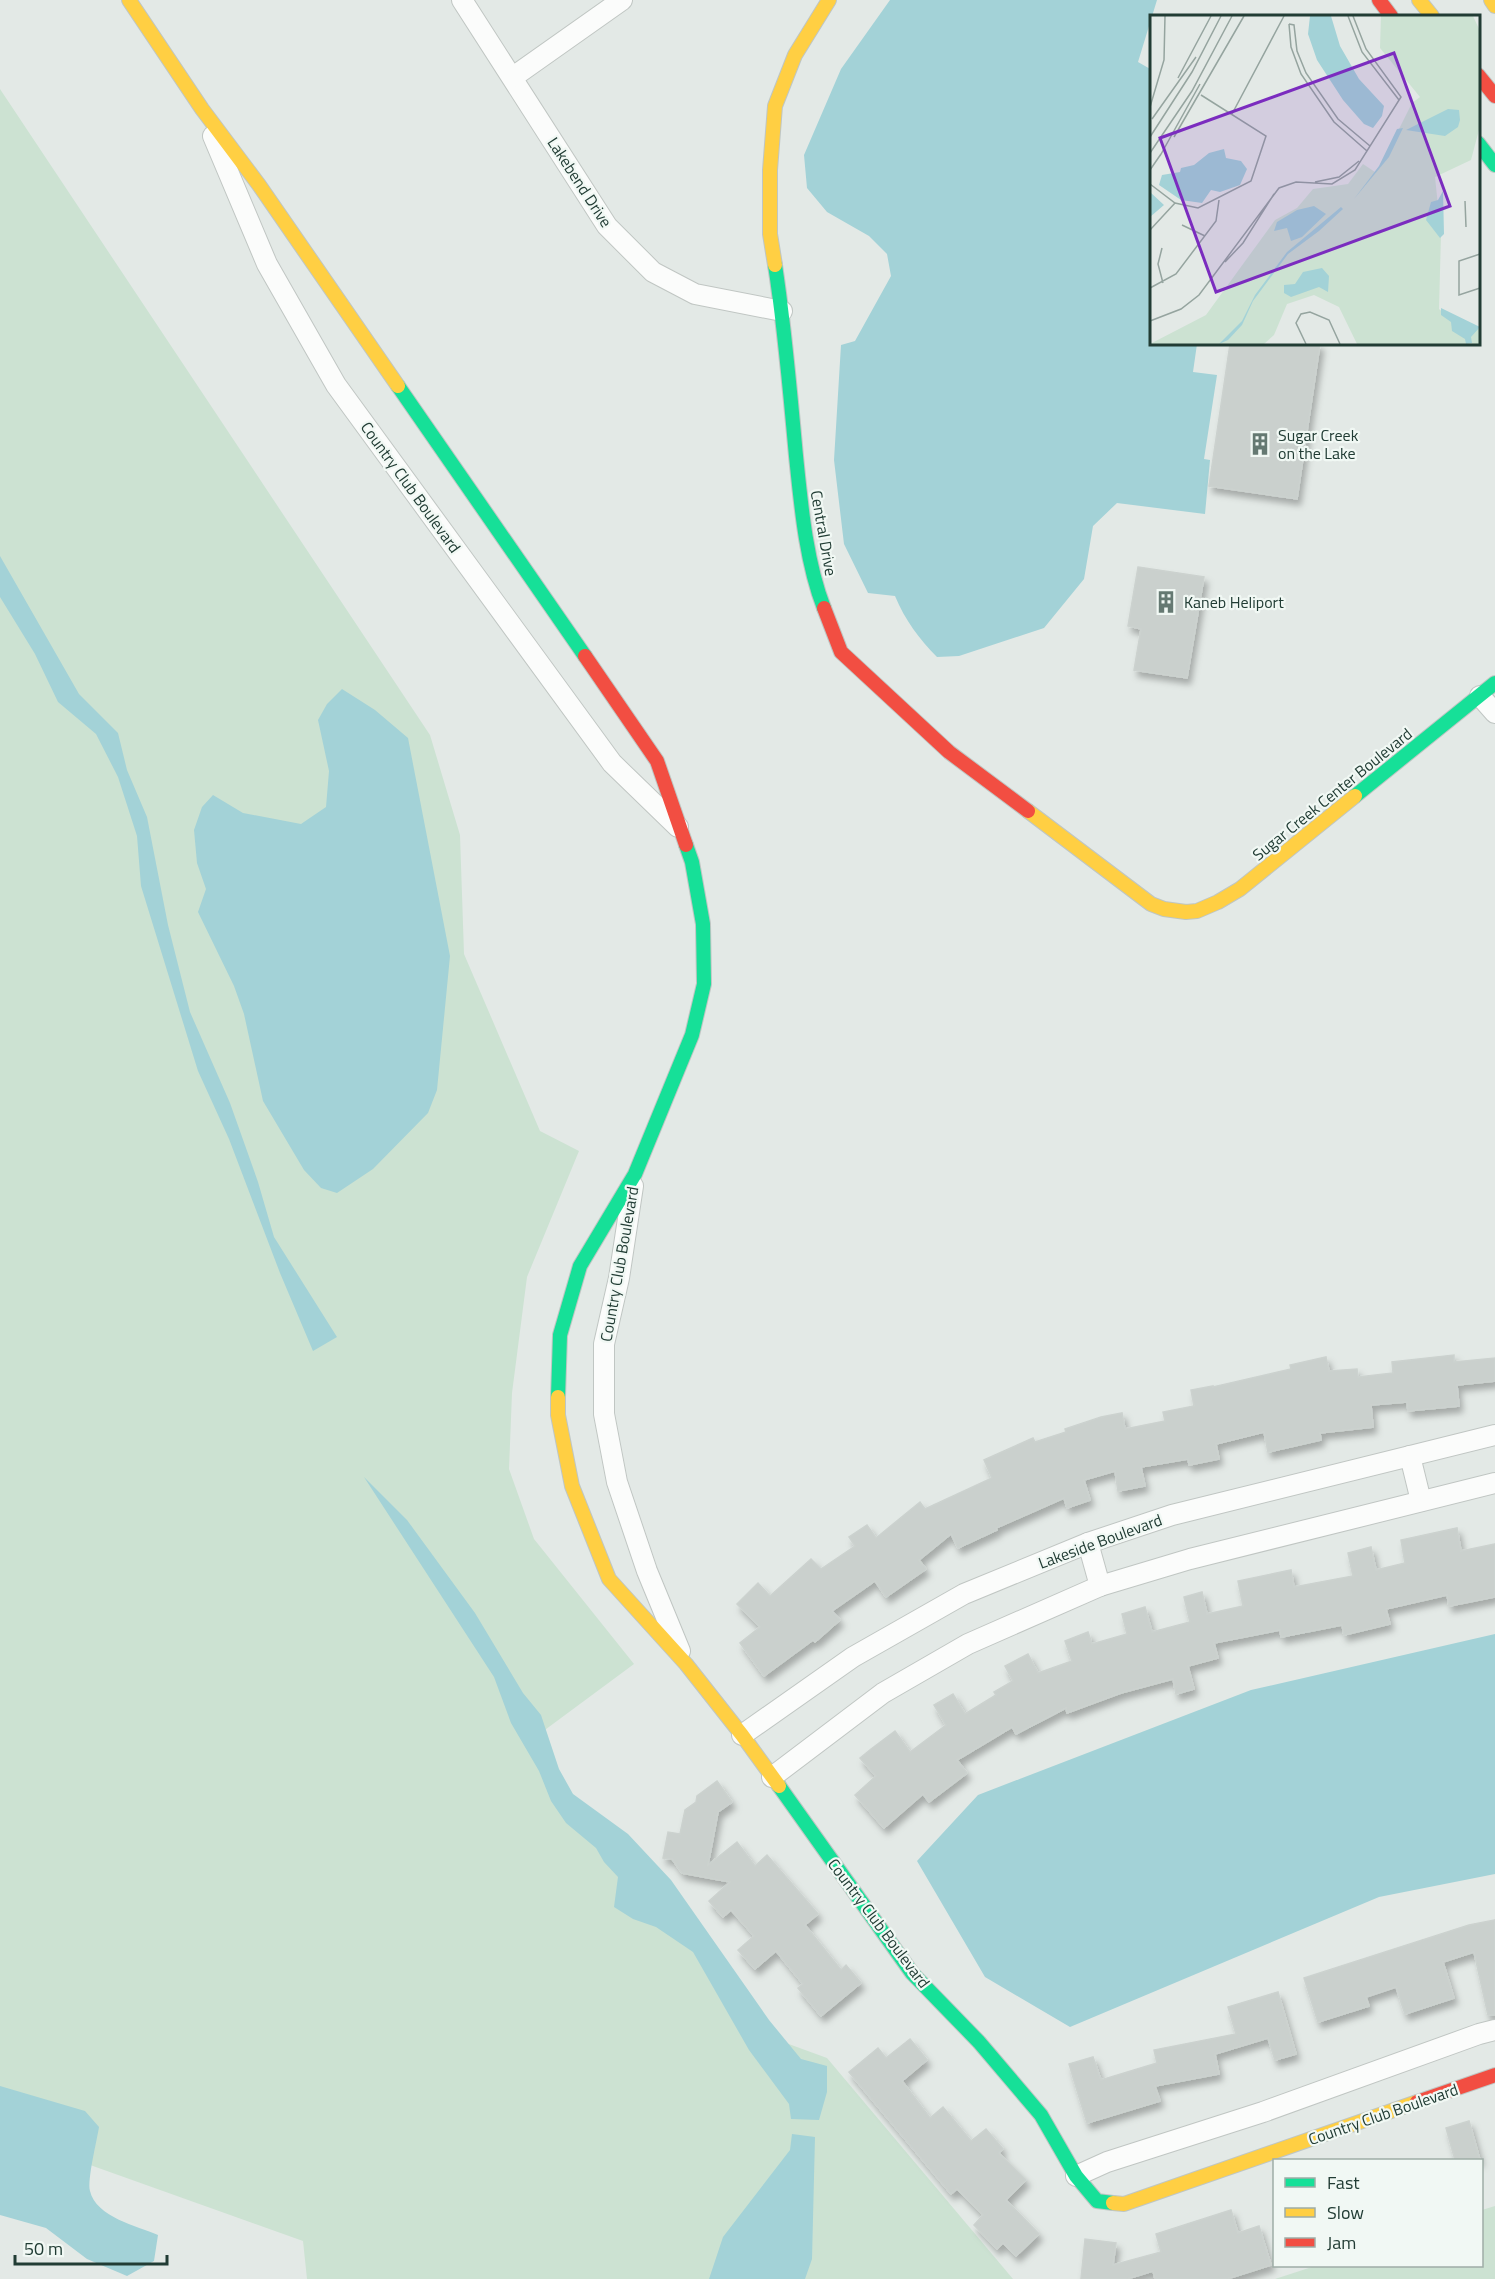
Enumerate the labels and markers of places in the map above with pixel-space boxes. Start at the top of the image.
place label: Sugar Creek on the Lake [1278,423,1359,465]
building icon: Sugar Creek on the Lake [1247,431,1273,457]
building icon: Kaneb Heliport [1153,589,1179,615]
place label: Kaneb Heliport [1184,590,1284,614]

